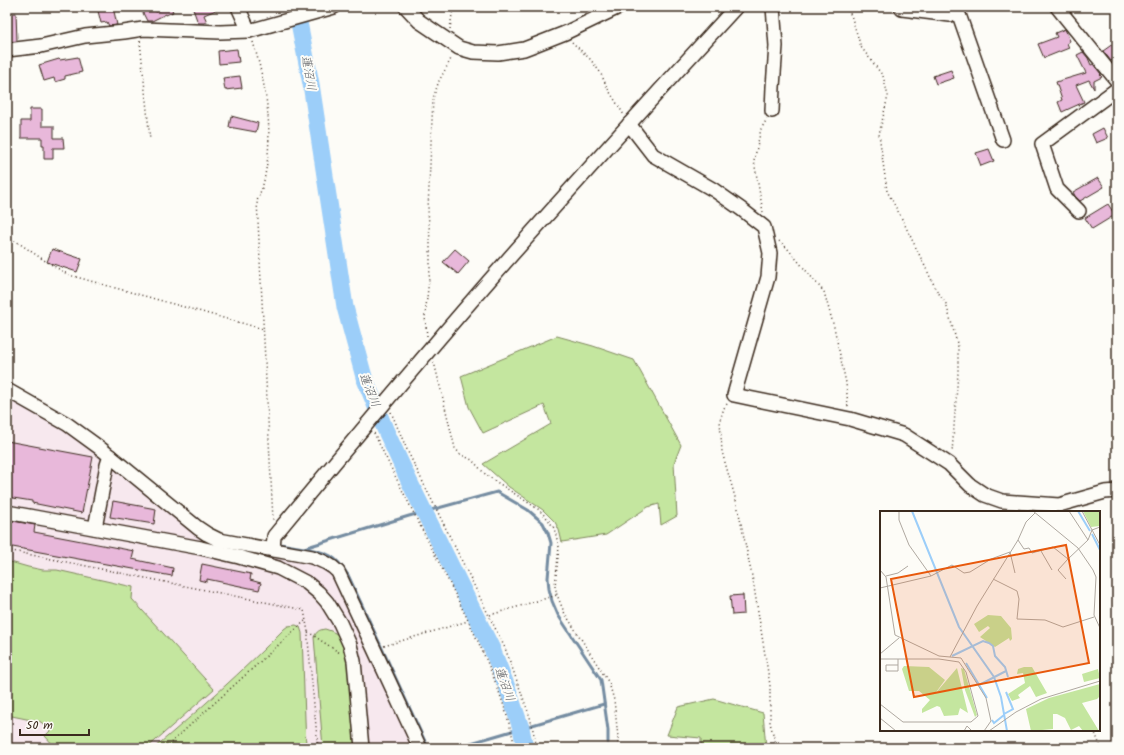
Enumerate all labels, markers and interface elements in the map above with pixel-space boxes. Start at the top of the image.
water label: 蓮沼川 [296,54,321,92]
water label: 蓮沼川 [354,370,385,410]
inset map [880,511,1100,731]
water label: 蓮沼川 [489,664,520,704]
scale bar [20,711,89,737]
text: 50 m [26,716,53,735]

